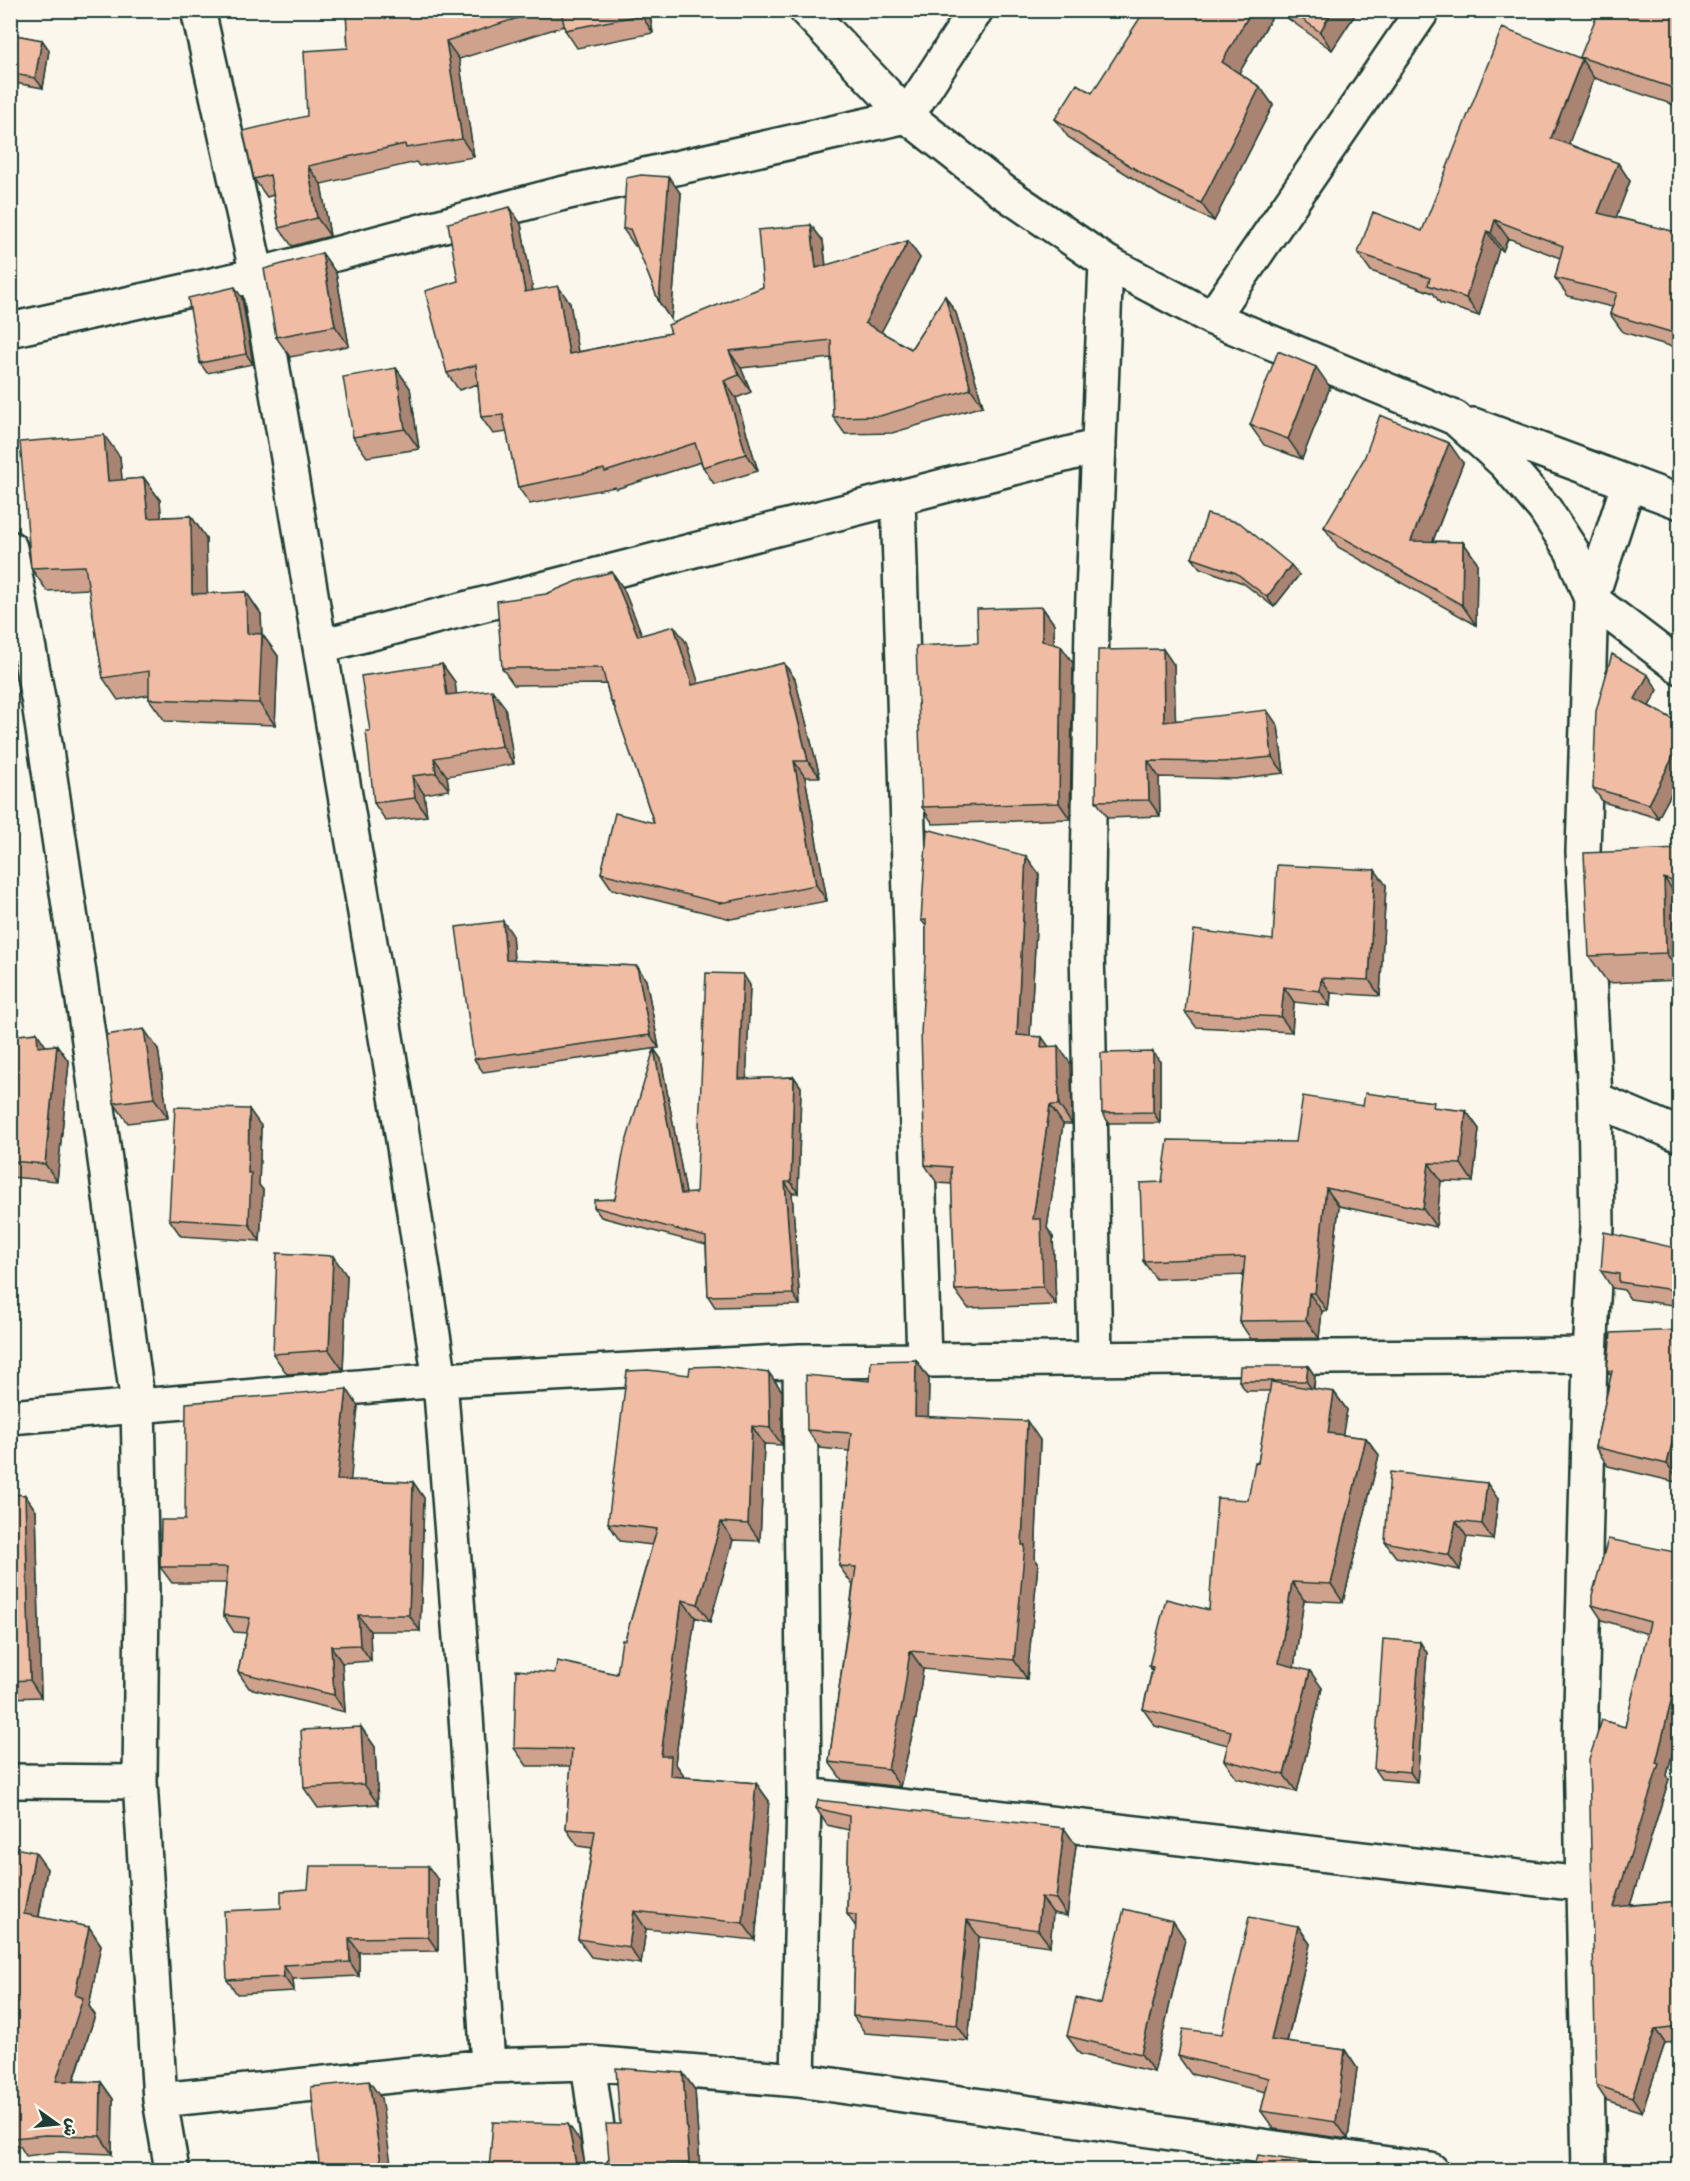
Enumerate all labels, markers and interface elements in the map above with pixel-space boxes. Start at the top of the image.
north arrow [27,2094,87,2154]
text: ش [59,2117,84,2139]

